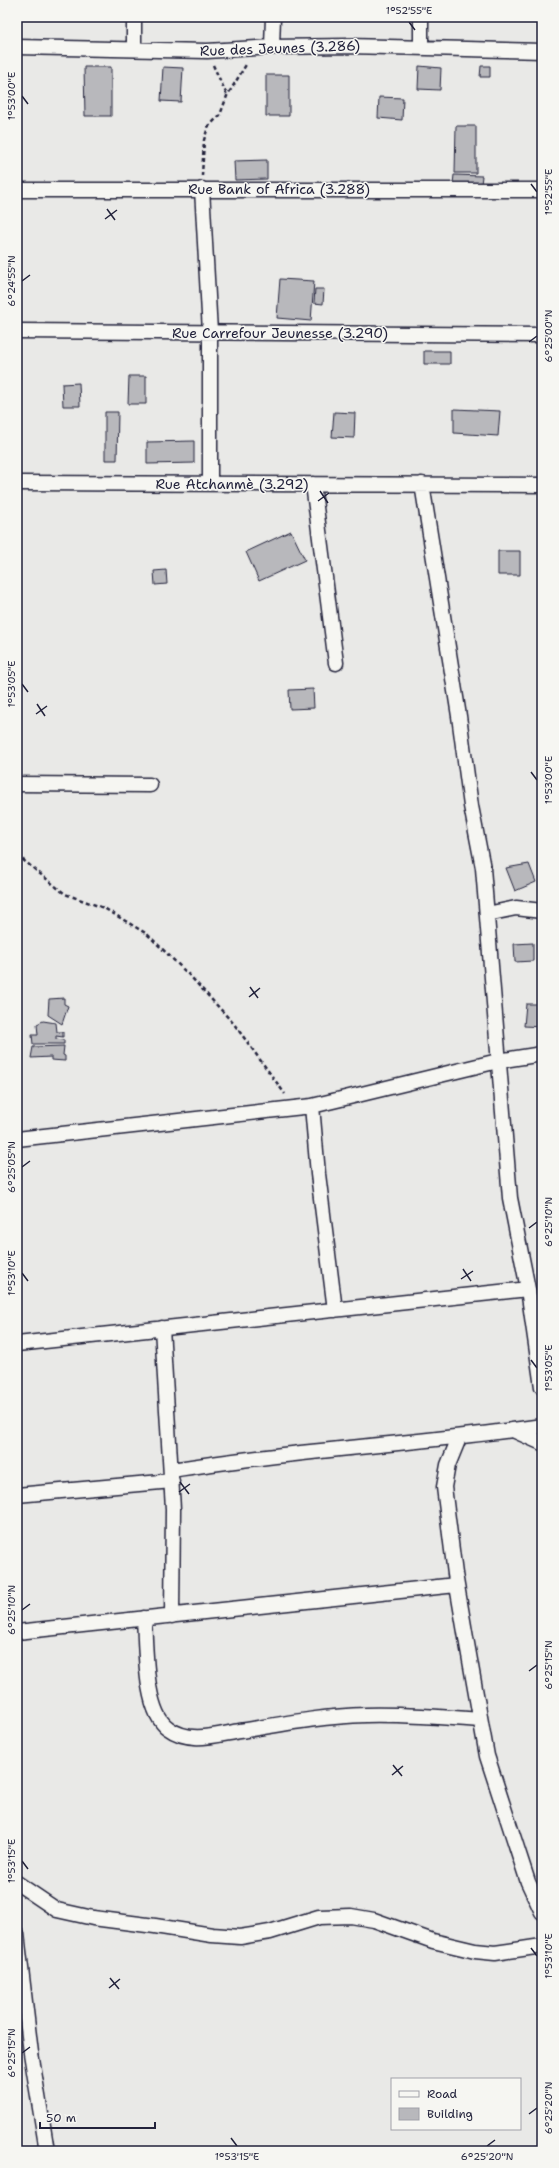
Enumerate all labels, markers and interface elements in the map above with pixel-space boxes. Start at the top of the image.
text: 1°52'55"E [386,4,432,17]
street label: Rue des Jeunes (3.286) [200,36,360,60]
text: 1°53'00"E [5,72,18,120]
text: 1°52'55"E [542,169,555,215]
street label: Rue Bank of Africa (3.288) [188,180,370,198]
text: 6°24'55"N [5,255,18,307]
text: 6°25'00"N [542,310,555,362]
street label: Rue Carrefour Jeunesse (3.290) [172,324,388,342]
street label: Rue Atchanmè (3.292) [155,475,309,493]
text: 1°53'05"E [5,660,18,708]
text: 1°53'00"E [542,756,555,804]
text: 6°25'05"N [5,1141,18,1193]
text: 6°25'10"N [542,1197,555,1247]
text: 1°53'10"E [5,1250,18,1296]
text: 1°53'05"E [542,1344,555,1392]
text: 6°25'10"N [5,1585,18,1635]
text: 6°25'15"N [542,1640,555,1690]
text: 1°53'15"E [5,1839,18,1883]
text: 1°53'10"E [542,1933,555,1979]
text: 6°25'15"N [5,2028,18,2078]
legend [391,2078,521,2130]
text: 6°25'20"N [542,2082,555,2134]
text: Road [427,2086,458,2102]
scale bar [40,2104,155,2130]
text: Building [427,2106,473,2122]
text: 50 m [46,2110,76,2126]
text: 1°53'15"E [215,2150,259,2163]
text: 6°25'20"N [461,2150,513,2163]

